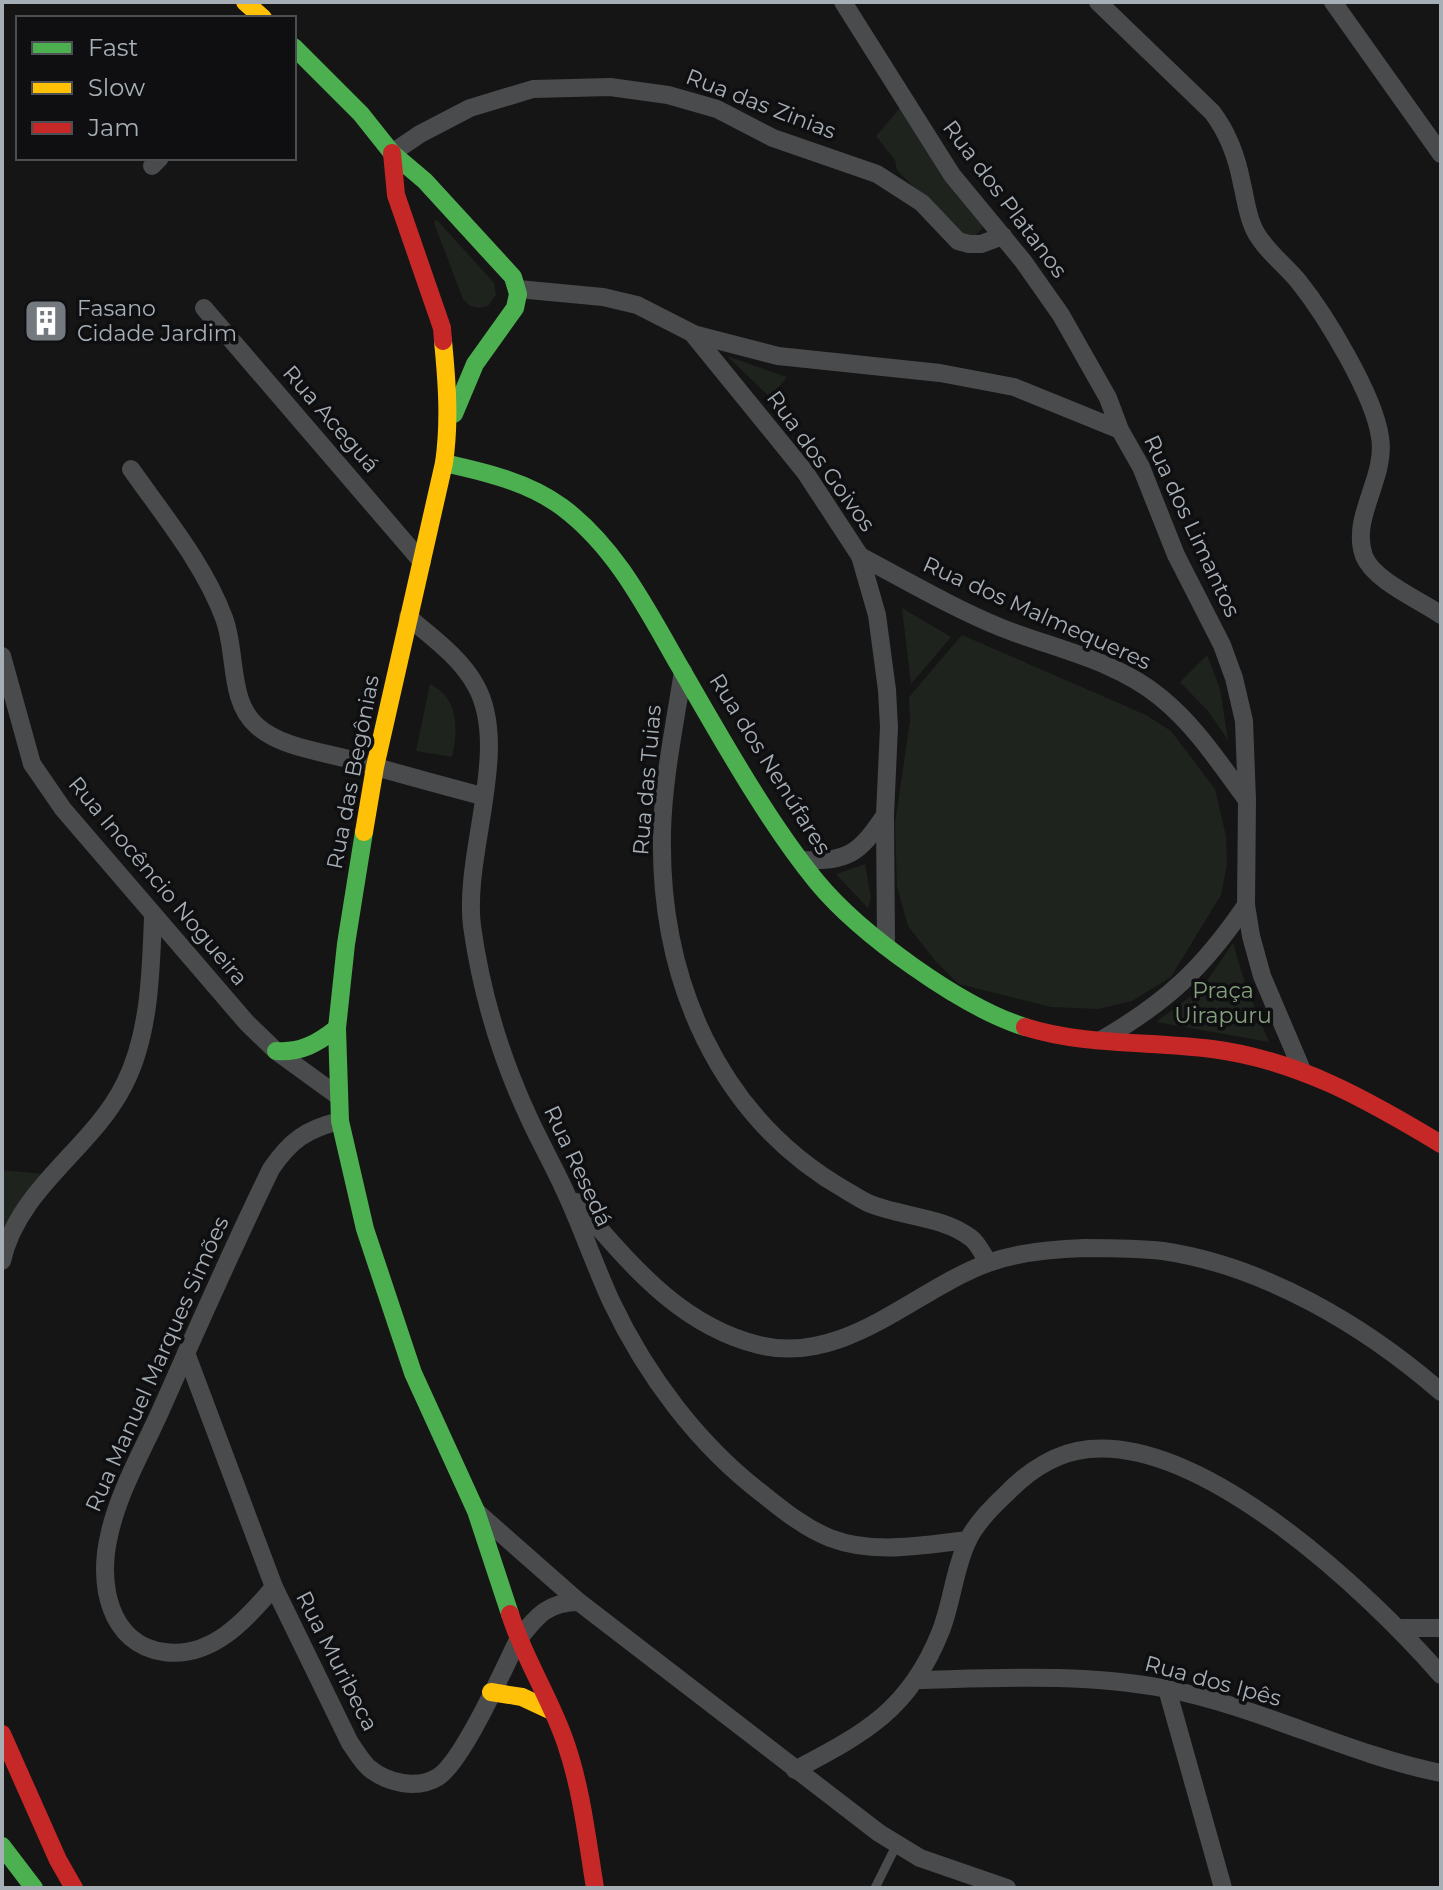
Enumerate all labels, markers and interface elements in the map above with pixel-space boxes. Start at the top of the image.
legend [16,16,296,160]
text: Fast [88,33,139,62]
street label: Rua das Zinias [682,63,840,145]
text: Slow [88,73,145,102]
text: Jam [87,113,140,142]
street label: Rua dos Platanos [937,115,1073,283]
place label: Fasano Cidade Jardim [77,295,237,347]
building icon: Fasano Cidade Jardim [22,297,70,345]
street label: Rua Aceguá [277,360,385,478]
street label: Rua dos Goivos [761,385,881,537]
street label: Rua dos Limantos [1138,431,1246,622]
street label: Rua dos Malmequeres [919,550,1155,676]
street label: Rua dos Nenúfares [703,669,837,860]
street label: Rua das Begônias [321,672,385,871]
street label: Rua das Tuias [627,704,667,856]
street label: Rua Inocêncio Nogueira [63,771,253,991]
park label: Praça Uirapuru [1174,977,1272,1029]
street label: Rua Resedá [538,1101,618,1231]
street label: Rua Manuel Marques Simões [79,1212,235,1516]
street label: Rua Muribeca [290,1587,384,1735]
street label: Rua dos Ipês [1142,1650,1284,1712]

